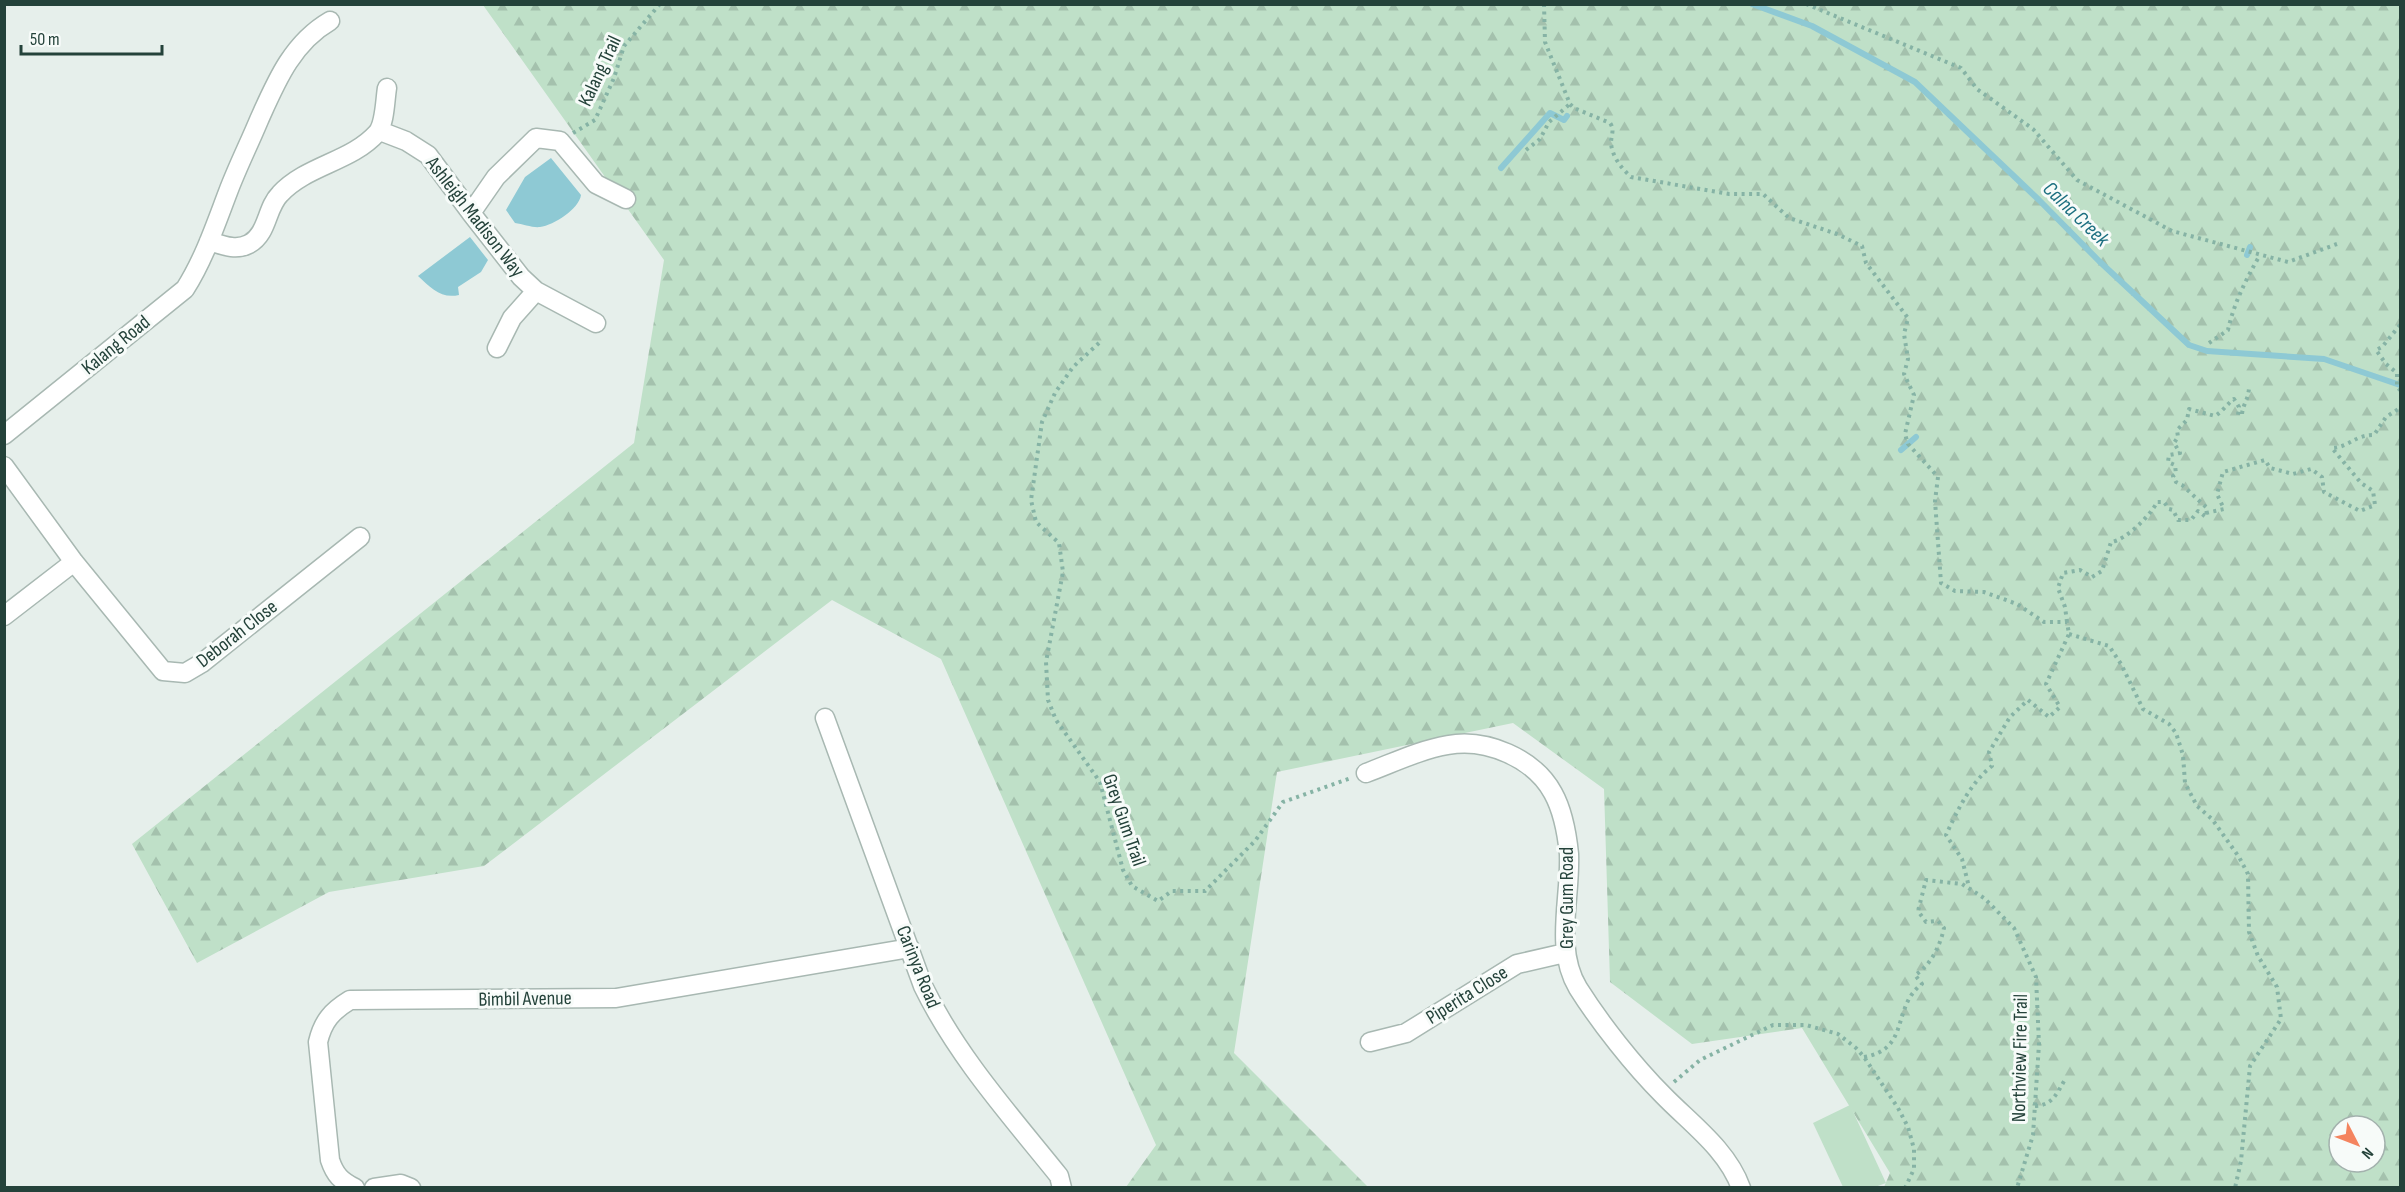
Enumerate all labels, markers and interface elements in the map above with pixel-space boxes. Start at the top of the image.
scale bar [21,18,162,56]
text: 50 m [30,29,60,50]
street label: Kalang Trail [573,32,627,110]
street label: Ashleigh Madison Way [420,151,530,282]
water label: Calna Creek [2038,176,2115,252]
street label: Kalang Road [77,310,155,380]
street label: Deborah Close [192,595,282,673]
street label: Grey Gum Trail [1097,771,1151,869]
street label: Grey Gum Road [1555,847,1579,949]
street label: Carinya Road [891,922,945,1012]
street label: Piperita Close [1422,961,1512,1029]
street label: Bimbil Avenue [478,986,572,1012]
street label: Northview Fire Trail [2007,994,2033,1122]
north arrow [2327,1114,2387,1174]
text: N [2357,1144,2377,1163]

